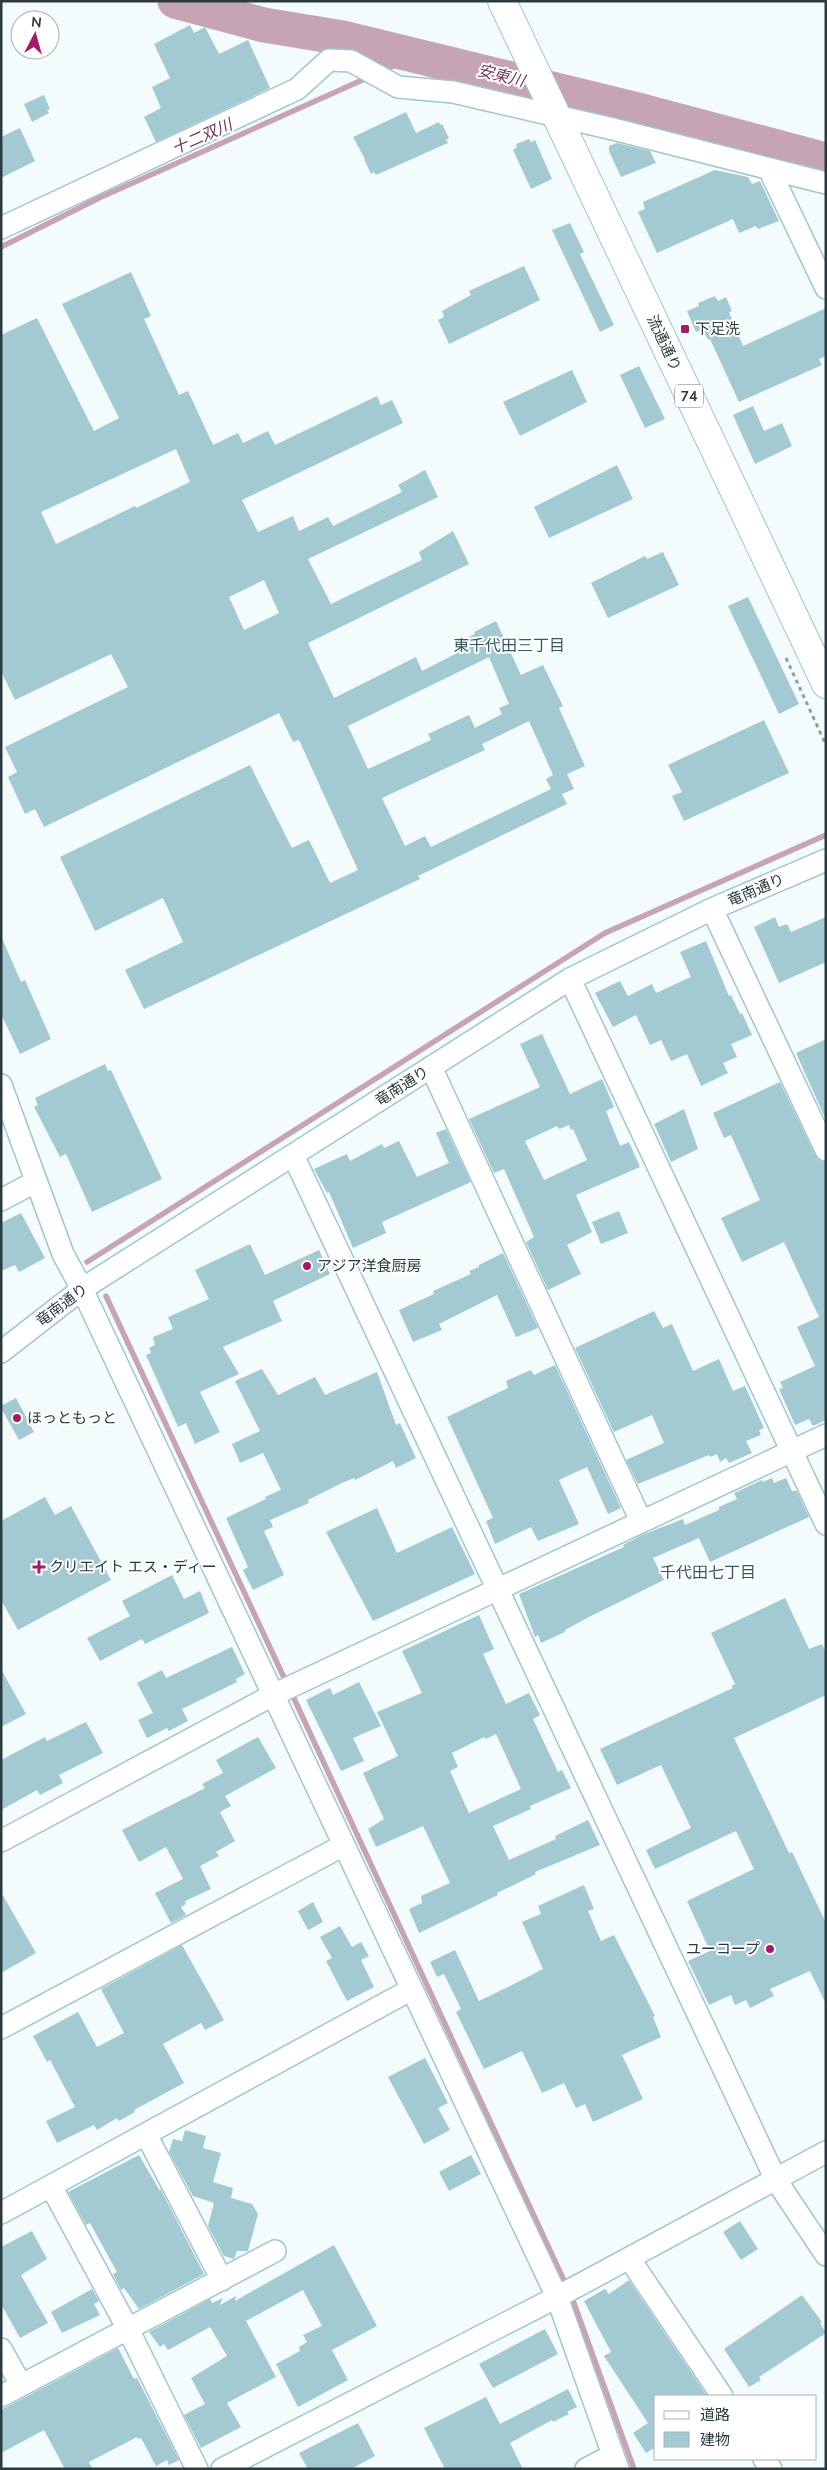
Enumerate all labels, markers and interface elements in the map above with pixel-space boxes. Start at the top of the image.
north arrow [10,10,60,60]
text: N [30,13,43,33]
water label: 安東川 [475,60,529,93]
water label: 十二双川 [168,113,238,160]
street label: 流通通り [642,312,686,374]
place label: 下足洗 [695,319,740,339]
marker: 下足洗 [679,323,691,335]
road number: 74 [675,384,703,408]
district label: 東千代田三丁目 [453,635,565,657]
street label: 竜南通り [724,869,788,911]
street label: 竜南通り [371,1062,433,1110]
place label: アジア洋食厨房 [317,1256,421,1276]
marker: アジア洋食厨房 [301,1260,313,1272]
street label: 竜南通り [32,1279,92,1331]
place label: ほっともっと [27,1408,117,1428]
marker: ほっともっと [11,1412,23,1424]
place label: クリエイト エス・ディー [49,1557,217,1577]
marker: クリエイト エス・ディー [33,1561,45,1573]
district label: 千代田七丁目 [660,1562,756,1584]
place label: ユーコープ [686,1939,760,1959]
marker: ユーコープ [764,1943,776,1955]
legend [654,2395,817,2460]
text: 道路 [700,2405,730,2425]
text: 建物 [700,2430,730,2450]

